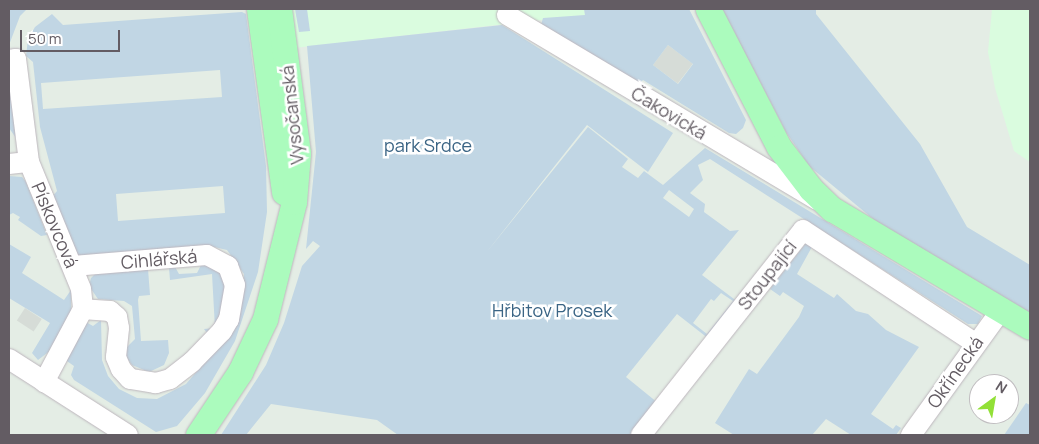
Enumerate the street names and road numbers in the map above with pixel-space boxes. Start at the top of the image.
street label: Vysočanská [276,64,308,166]
street label: Čakovická [627,82,711,144]
street label: Pískovcová [27,179,83,271]
street label: Stoupající [733,236,801,314]
street label: Cihlářská [120,245,198,273]
street label: Okřínecká [922,332,988,412]

